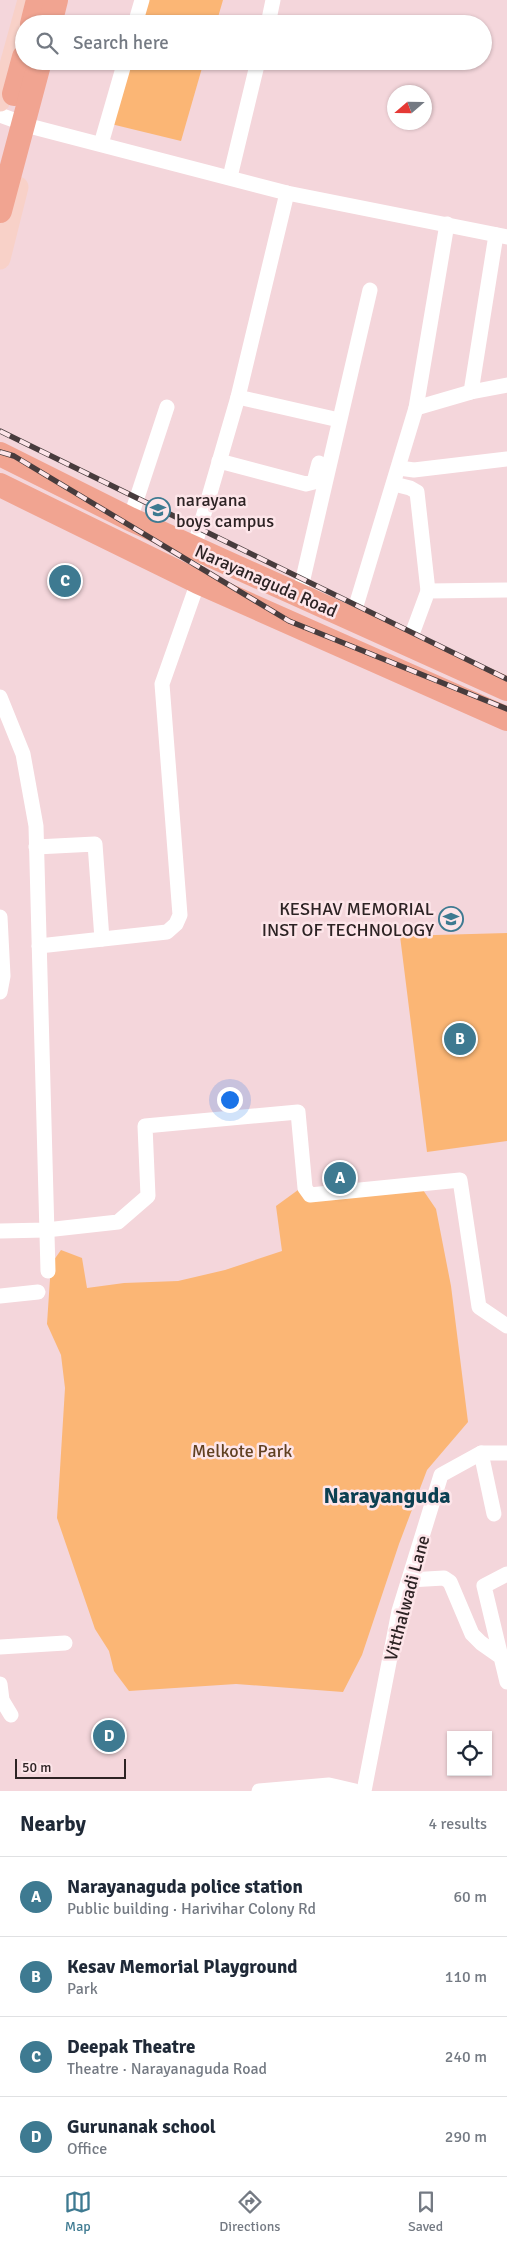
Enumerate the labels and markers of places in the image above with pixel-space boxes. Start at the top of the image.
place label: narayana boys campus [176,489,274,532]
school or university icon: narayana boys campus [145,497,171,523]
pin: C [49,562,81,600]
place label: KESHAV MEMORIAL INST OF TECHNOLOGY [262,898,434,941]
school or university icon: KESHAV MEMORIAL INST OF TECHNOLOGY [438,906,464,932]
pin: B [444,1020,476,1058]
pin: A [324,1159,356,1197]
pin: D [93,1717,125,1755]

